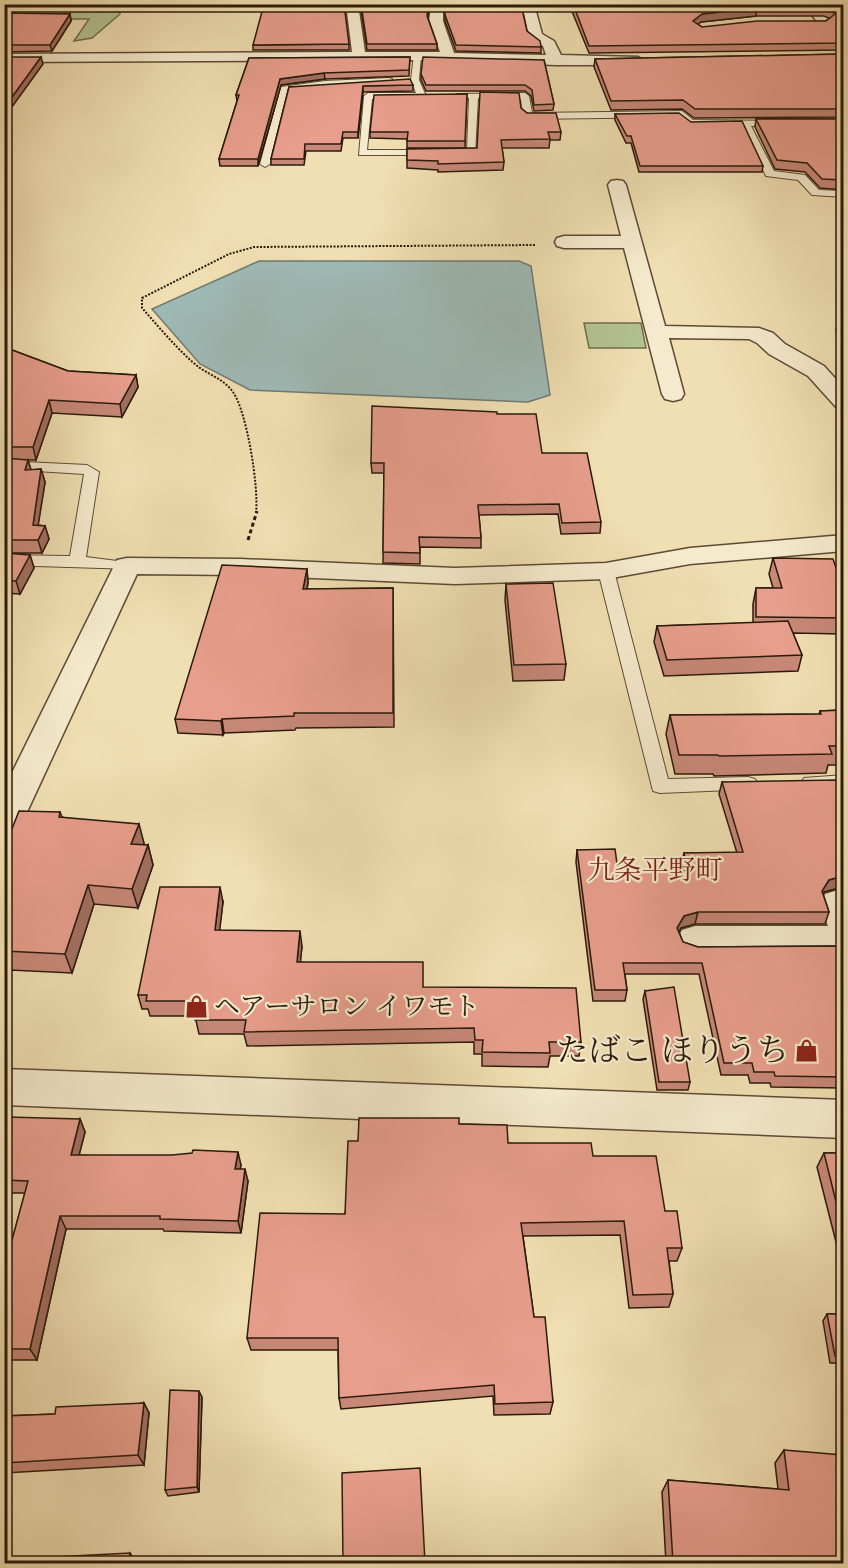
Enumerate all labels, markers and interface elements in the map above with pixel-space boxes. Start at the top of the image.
district label: 九条平野町 [588,852,723,889]
place label: ヘアーサロン イワモト [214,989,479,1024]
shop icon: ヘアーサロン イワモト [183,993,209,1019]
place label: たばこ ほりうち [556,1029,789,1073]
shop icon: たばこ ほりうち [794,1037,820,1063]

